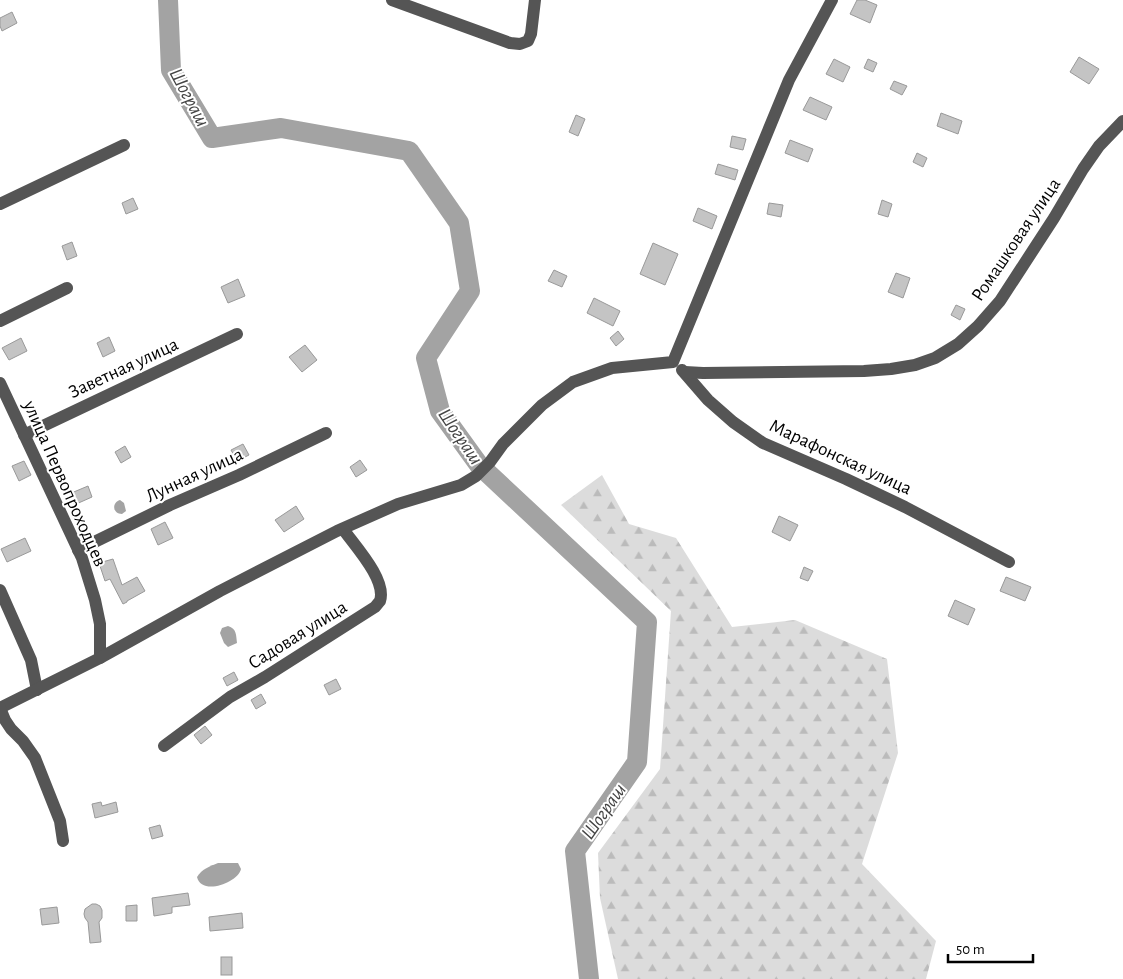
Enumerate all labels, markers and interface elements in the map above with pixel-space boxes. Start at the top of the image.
water label: Шограш [165,65,213,130]
street label: Ромашковая улица [968,175,1065,305]
street label: Заветная улица [66,335,182,402]
street label: улица Первопроходцев [19,397,110,570]
water label: Шограш [434,405,486,468]
street label: Марафонская улица [766,416,915,499]
street label: Лунная улица [143,444,246,506]
street label: Садовая улица [245,597,351,673]
water label: Шограш [578,780,630,843]
scale bar [948,932,1033,964]
text: 50 m [956,942,985,957]

